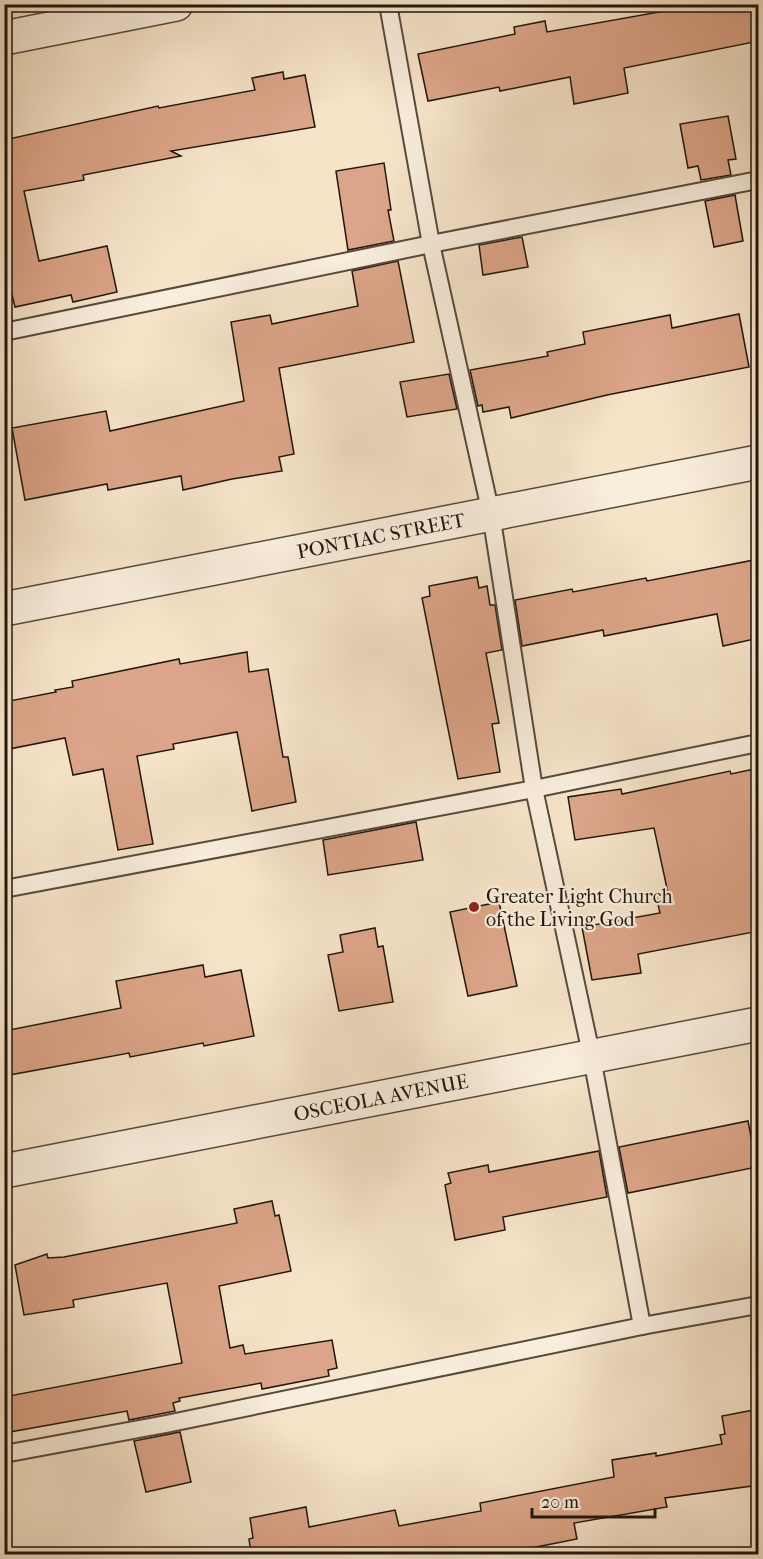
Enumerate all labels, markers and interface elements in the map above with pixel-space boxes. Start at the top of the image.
street label: PONTIAC STREET [295,508,467,564]
place label: Greater Light Church of the Living God [486,885,673,931]
marker: Greater Light Church of the Living God [467,900,481,914]
street label: OSCEOLA AVENUE [292,1070,470,1126]
scale bar [532,1481,655,1519]
text: 20 m [541,1492,579,1513]

